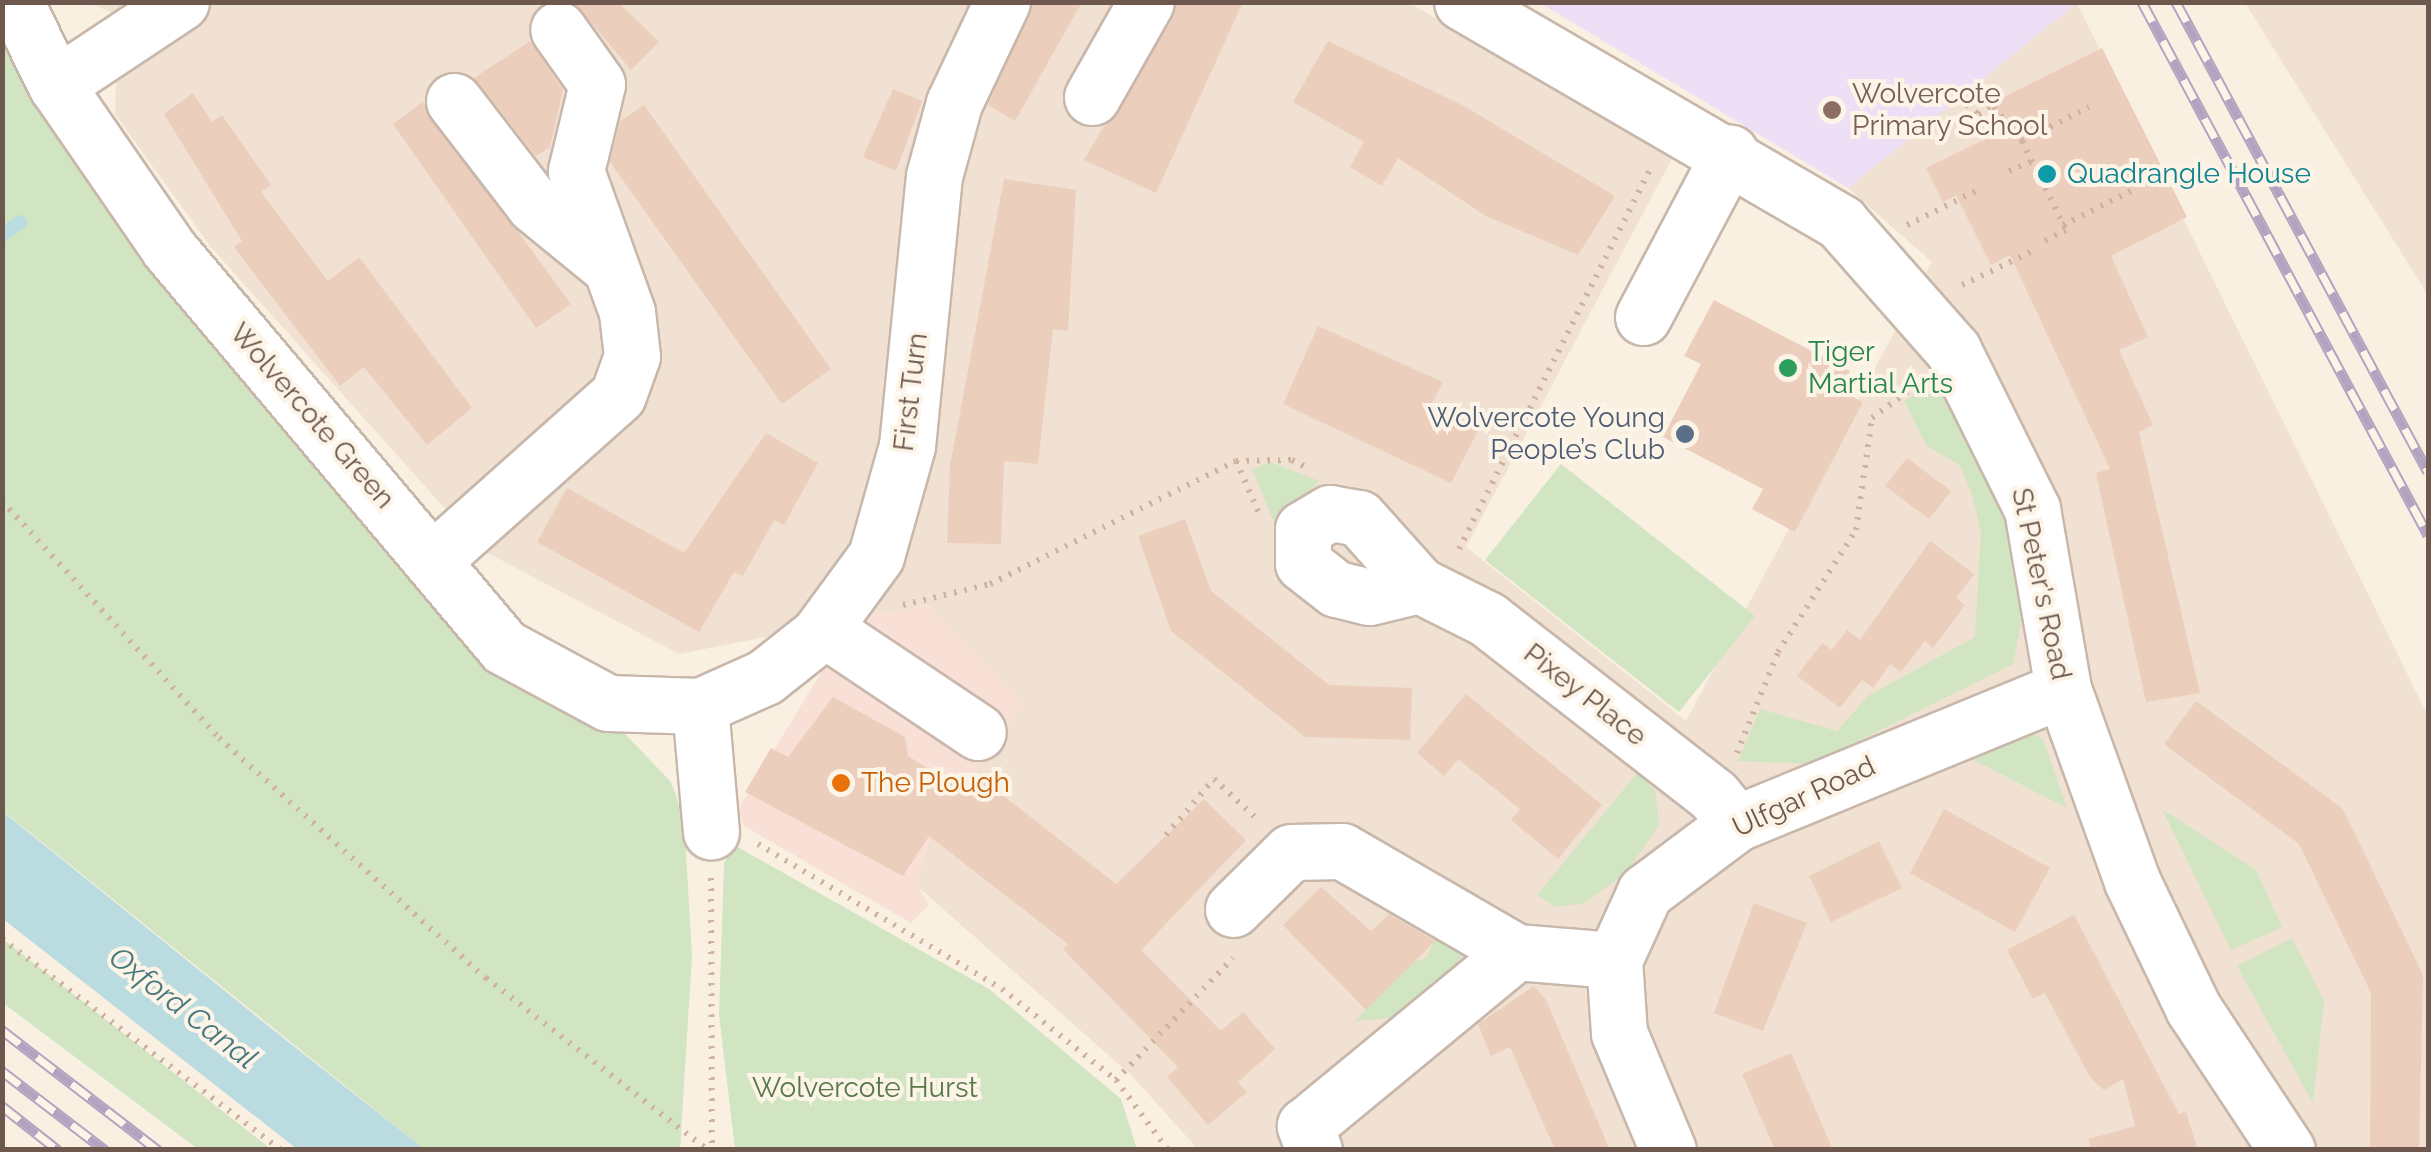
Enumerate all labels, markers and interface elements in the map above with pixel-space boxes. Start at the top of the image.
place label: Wolvercote Primary School [1852,77,2048,143]
marker: Wolvercote Primary School [1821,99,1843,121]
place label: Quadrangle House [2067,157,2311,191]
marker: Quadrangle House [2036,163,2058,185]
street label: Wolvercote Green [222,317,402,515]
street label: First Turn [887,330,935,454]
place label: Tiger Martial Arts [1808,335,1955,401]
marker: Tiger Martial Arts [1777,357,1799,379]
place label: Wolvercote Young People’s Club [1427,401,1665,467]
marker: Wolvercote Young People’s Club [1674,423,1696,445]
street label: St Peter's Road [2004,485,2078,683]
street label: Pixey Place [1517,636,1653,754]
street label: Ulfgar Road [1727,749,1881,845]
place label: The Plough [861,766,1010,800]
marker: The Plough [830,772,852,794]
water label: Oxford Canal [102,939,264,1077]
park label: Wolvercote Hurst [752,1071,978,1105]

